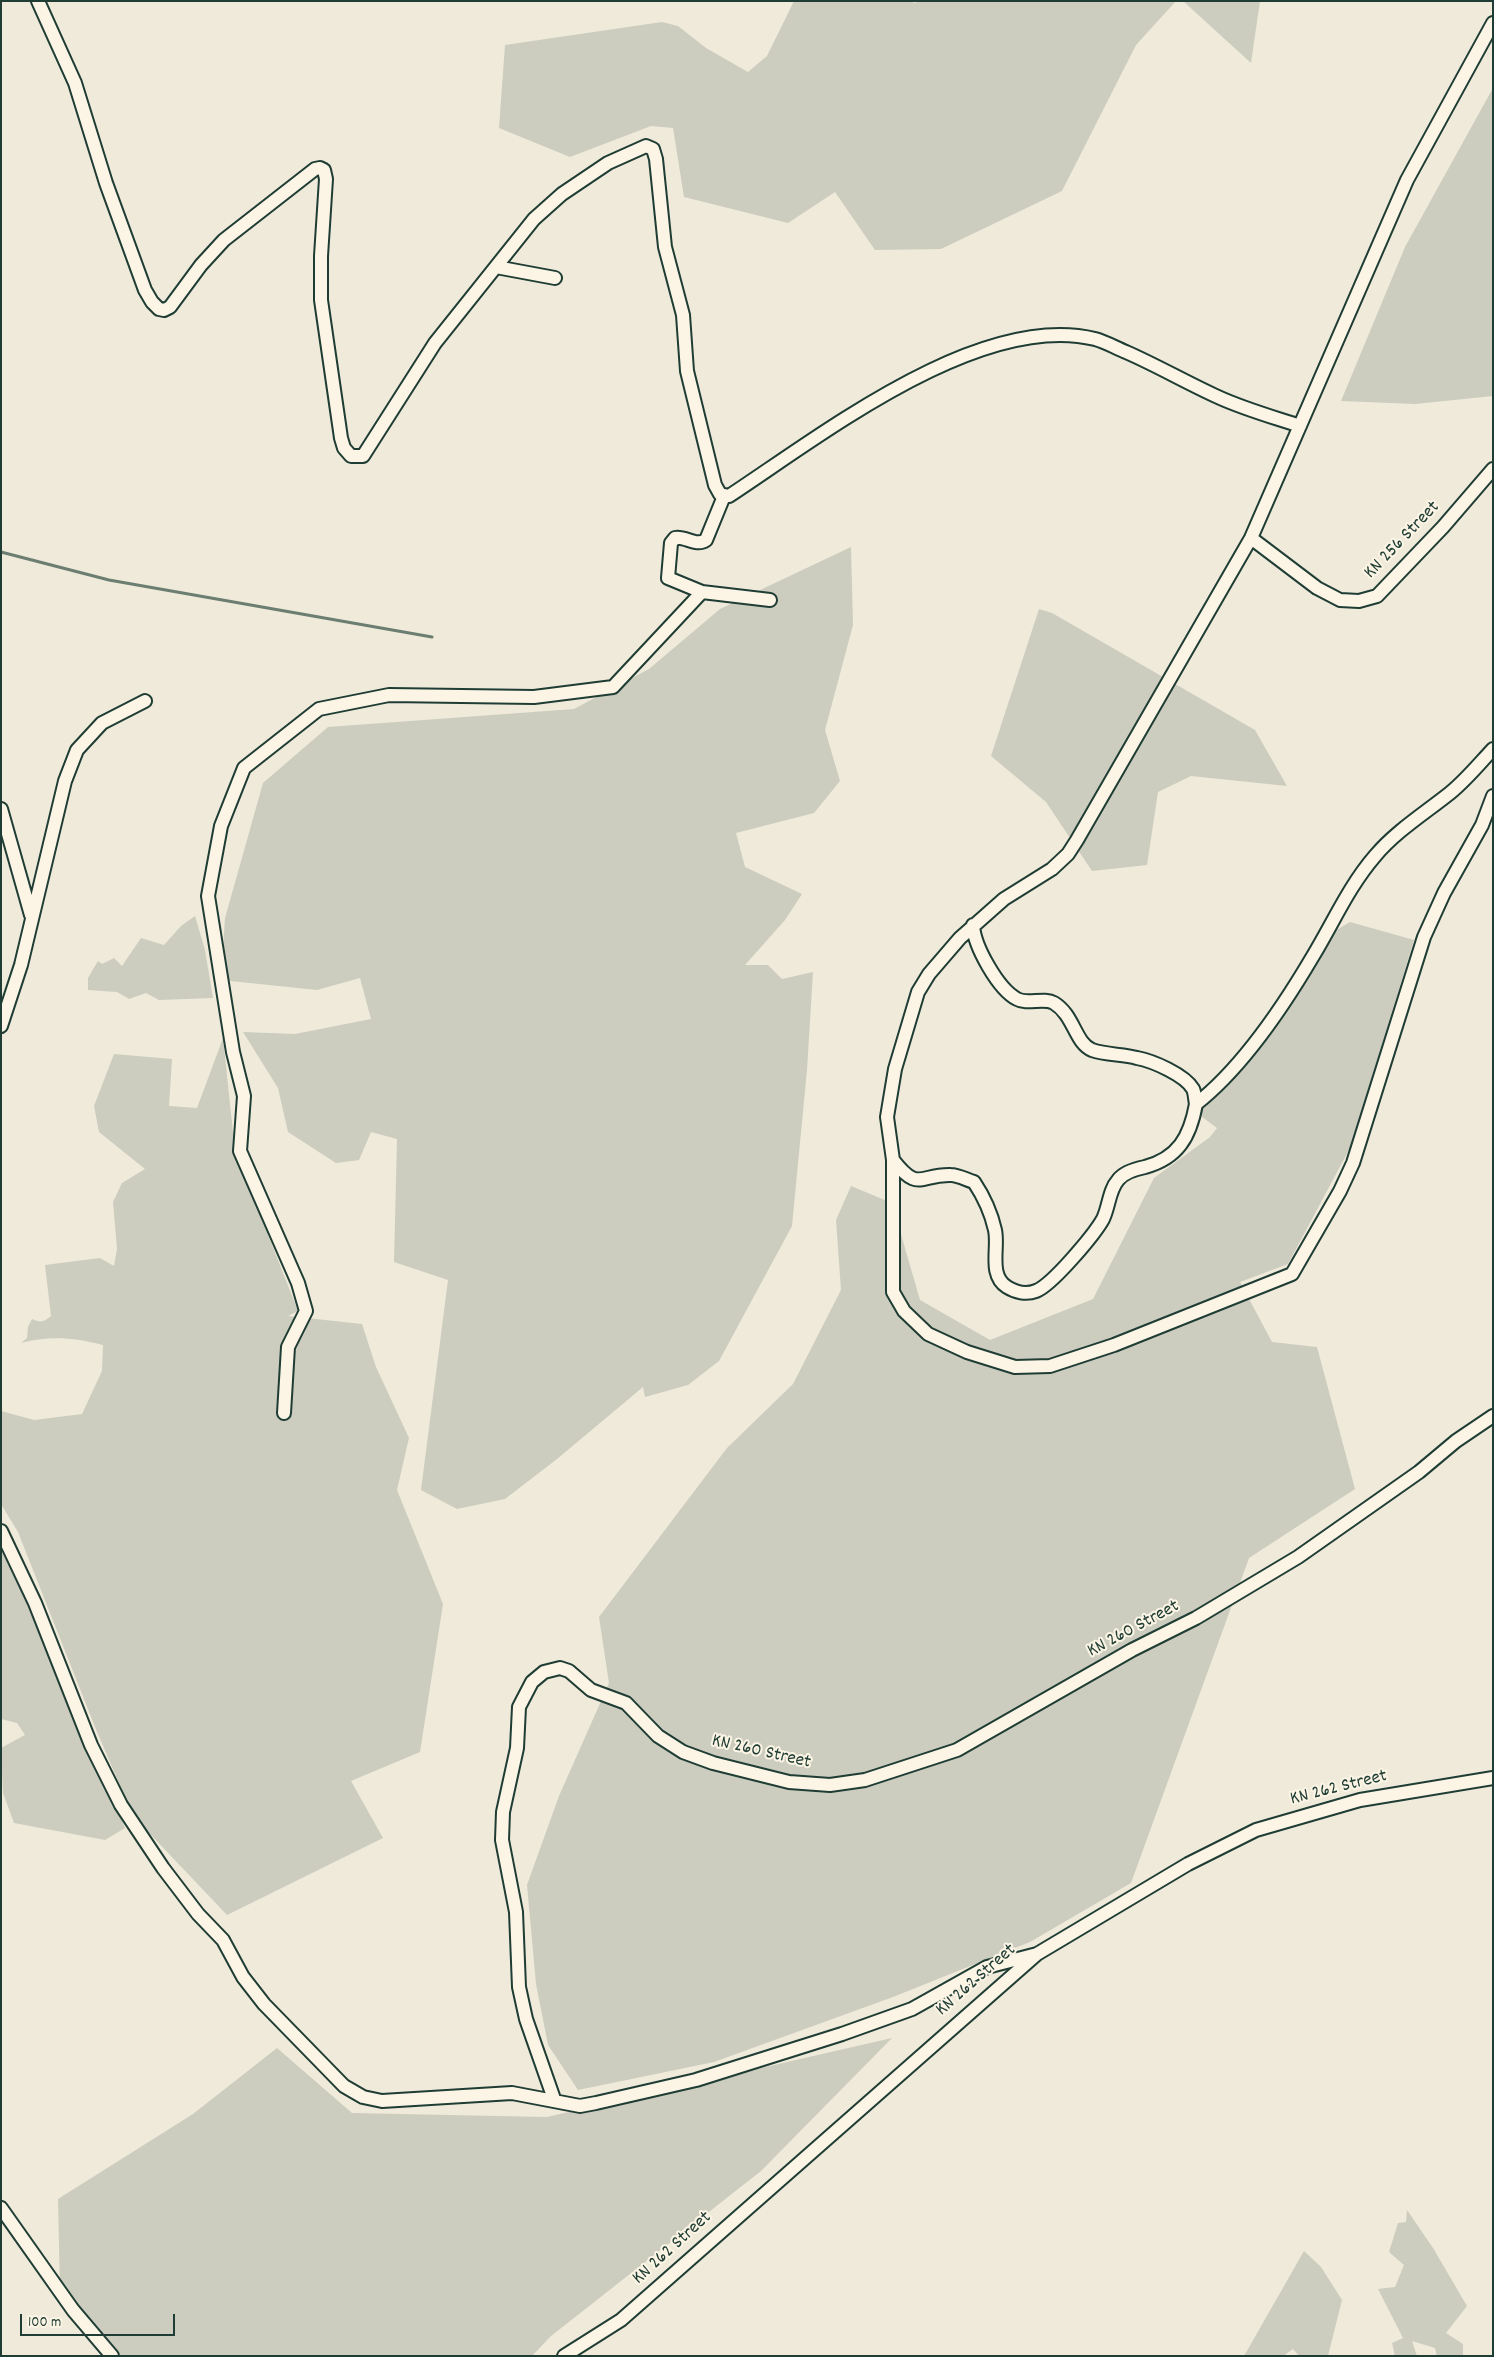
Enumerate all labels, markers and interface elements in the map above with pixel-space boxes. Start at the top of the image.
street label: KN 256 Street [1360,497,1446,585]
street label: KN 260 Street [1084,1596,1184,1664]
street label: KN 260 Street [709,1731,813,1775]
street label: KN 262 Street [1288,1766,1390,1812]
street label: KN 262 Street [932,1940,1022,2022]
street label: KN 262 Street [629,2207,717,2291]
scale bar [22,2304,178,2336]
text: 100 m [28,2312,61,2334]

